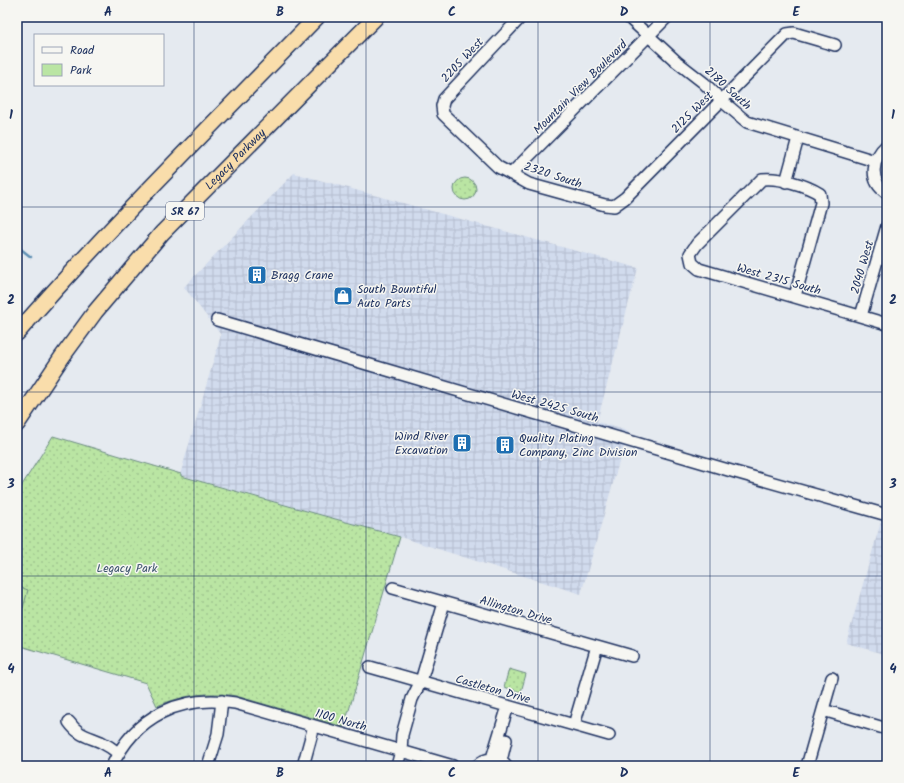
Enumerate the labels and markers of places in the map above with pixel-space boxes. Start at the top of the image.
building icon: Bragg Crane [246,264,268,286]
place label: Bragg Crane [271,266,334,285]
place label: South Bountiful Auto Parts [357,280,437,313]
shop icon: South Bountiful Auto Parts [332,285,354,307]
place label: Wind River Excavation [394,427,449,460]
place label: Quality Plating Company, Zinc Division [519,429,637,462]
building icon: Wind River Excavation [451,432,473,454]
building icon: Quality Plating Company, Zinc Division [494,434,516,456]

